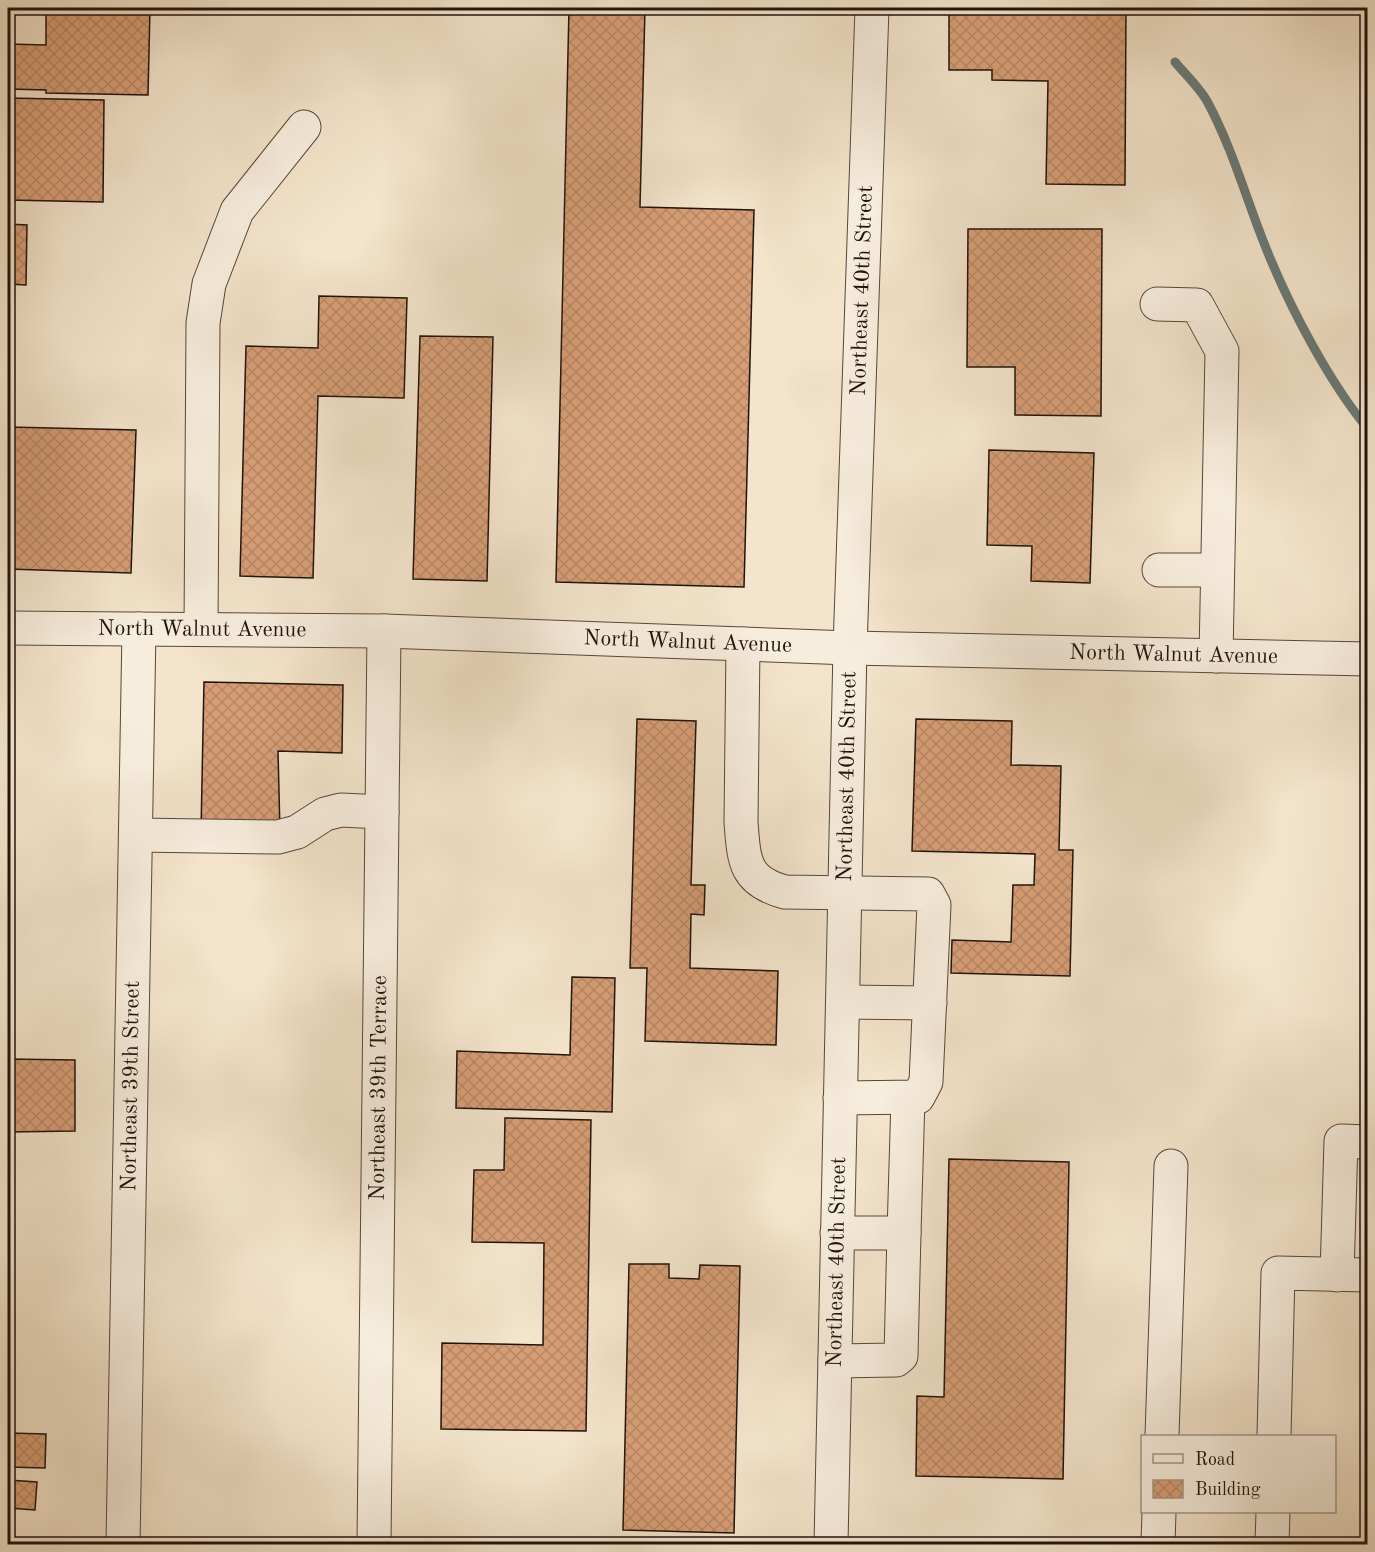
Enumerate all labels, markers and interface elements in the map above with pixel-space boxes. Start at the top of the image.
street label: Northeast 40th Street [848,185,877,396]
street label: North Walnut Avenue [98,618,306,641]
street label: North Walnut Avenue [583,627,792,657]
street label: North Walnut Avenue [1069,642,1278,668]
street label: Northeast 40th Street [834,671,861,882]
street label: Northeast 39th Terrace [367,975,391,1201]
street label: Northeast 39th Street [118,981,144,1192]
street label: Northeast 40th Street [824,1156,850,1368]
legend [1141,1435,1336,1513]
text: Road [1195,1451,1235,1469]
text: Building [1195,1481,1261,1499]

